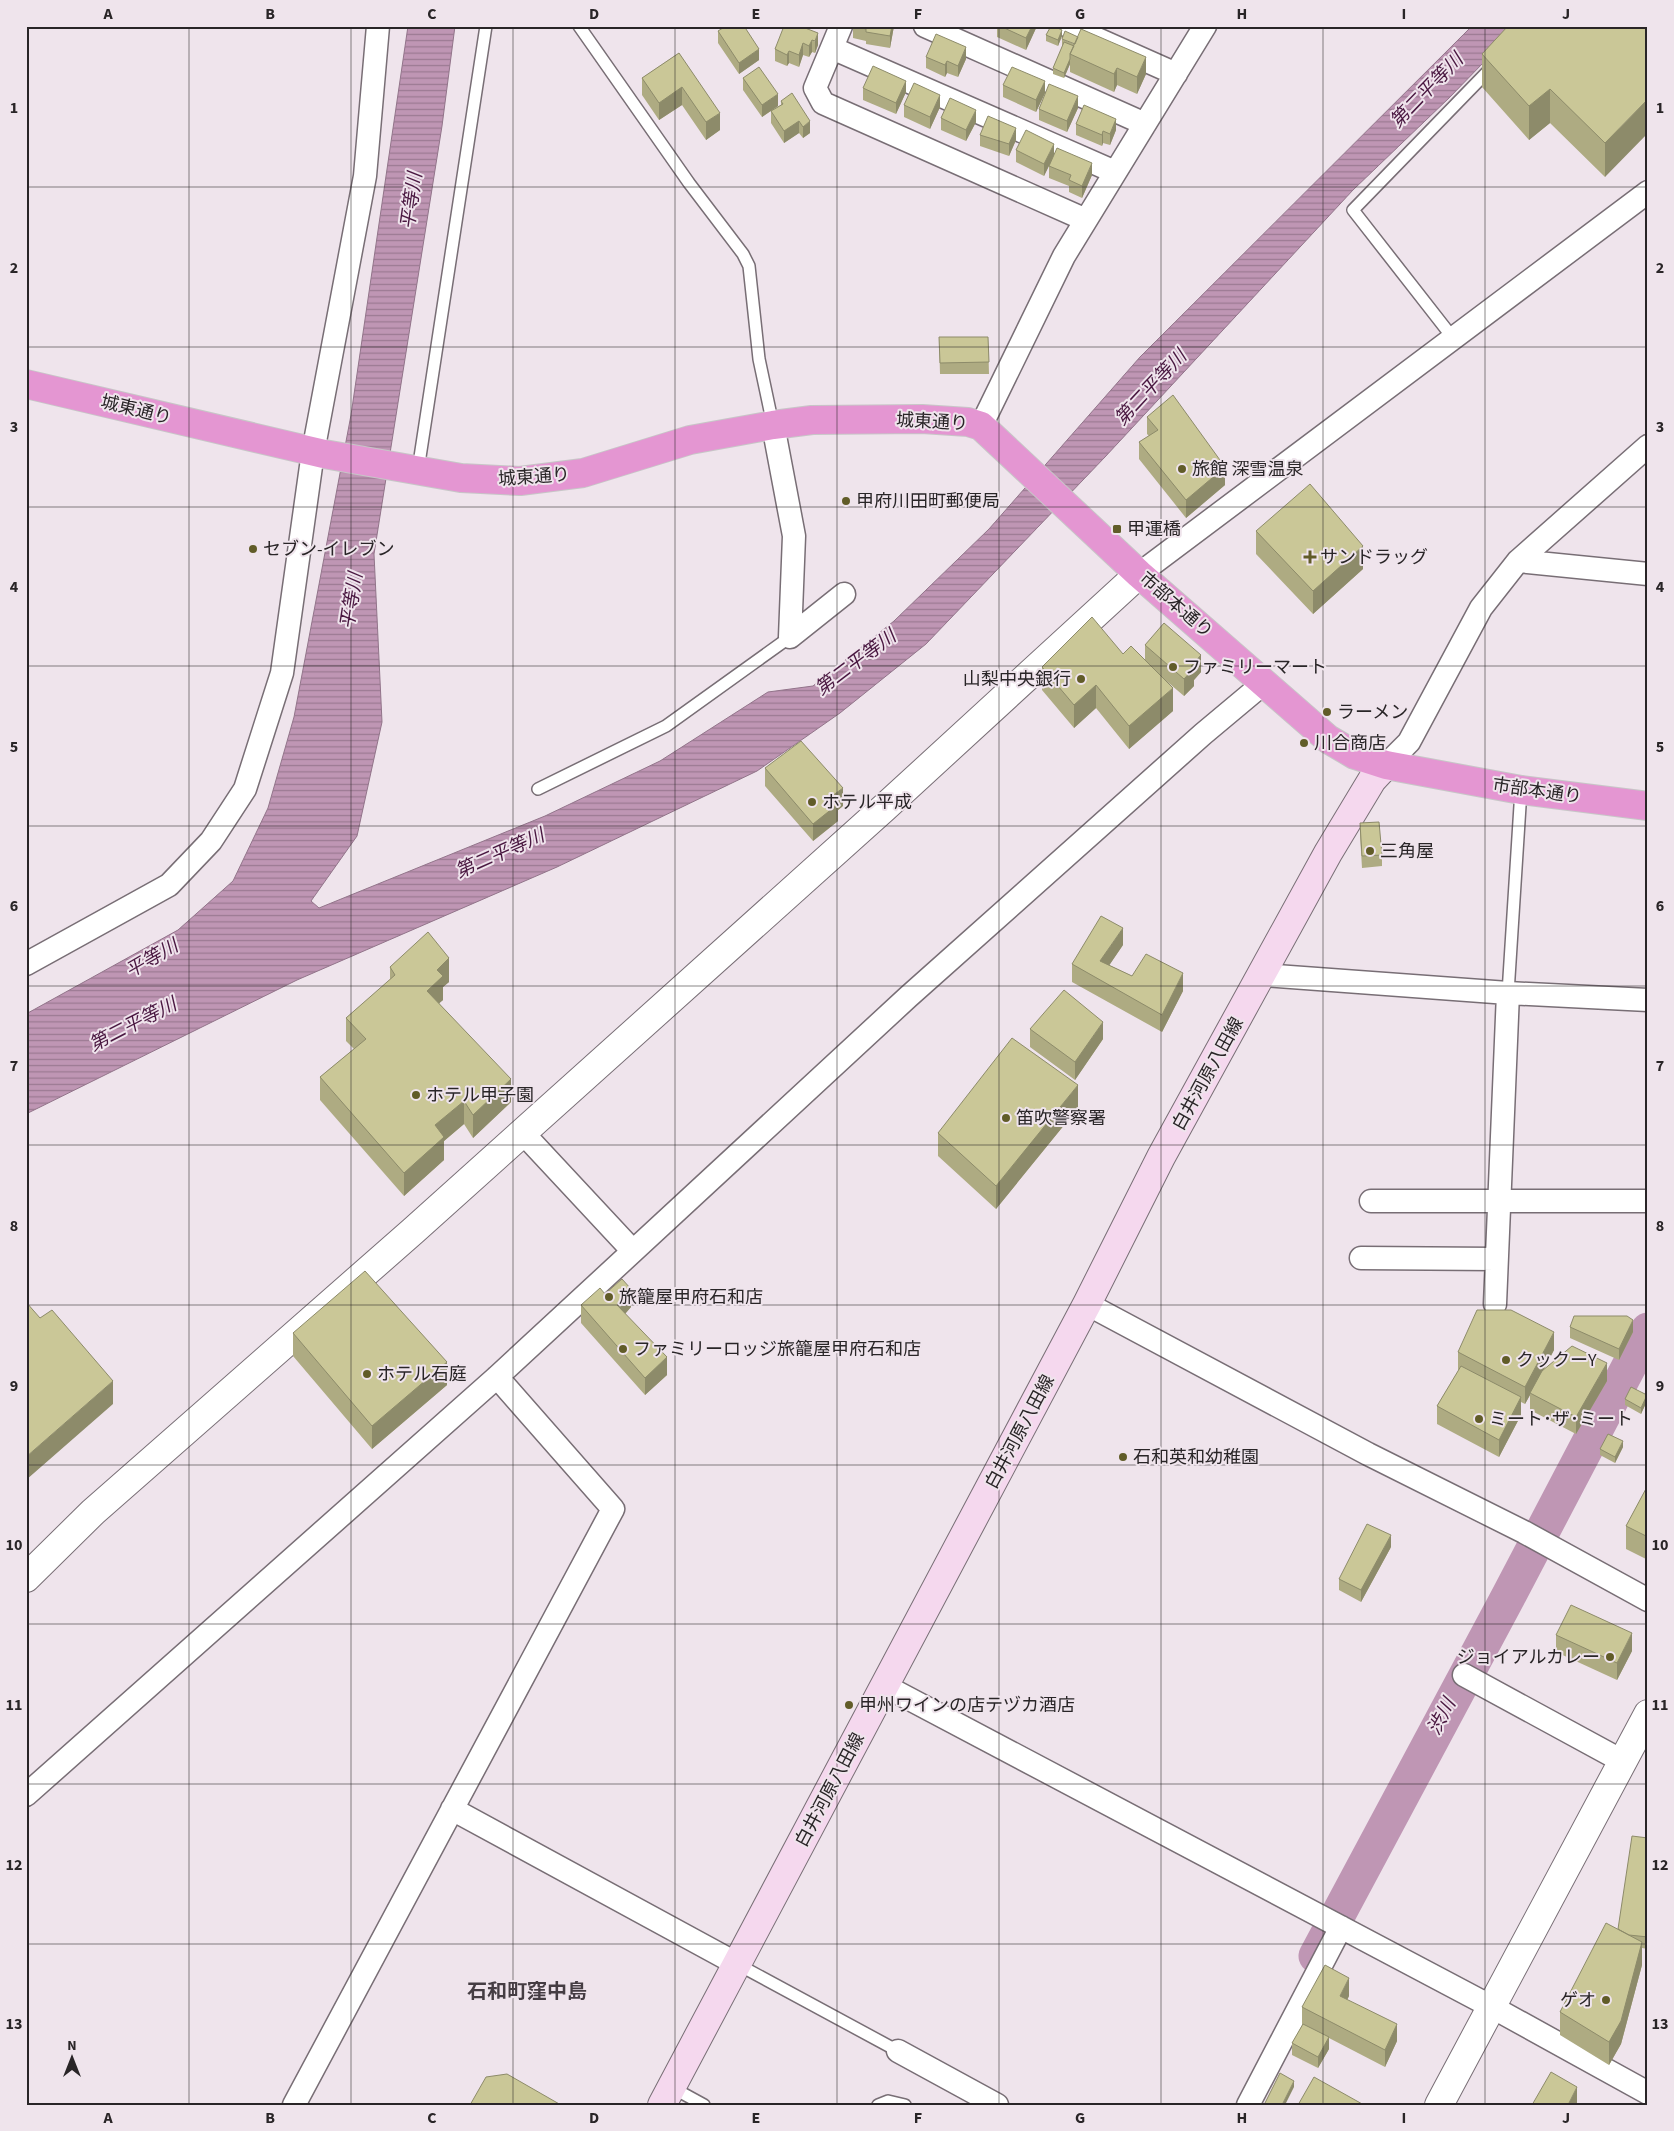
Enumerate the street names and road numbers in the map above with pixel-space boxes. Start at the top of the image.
street label: 城東通り [98,389,174,431]
street label: 城東通り [895,408,969,436]
street label: 城東通り [497,462,571,492]
street label: 市部本通り [1134,566,1218,644]
street label: 市部本通り [1491,772,1583,810]
street label: 白井河原八田線 [1167,1013,1249,1135]
street label: 白井河原八田線 [979,1371,1061,1493]
street label: 白井河原八田線 [789,1729,871,1851]

